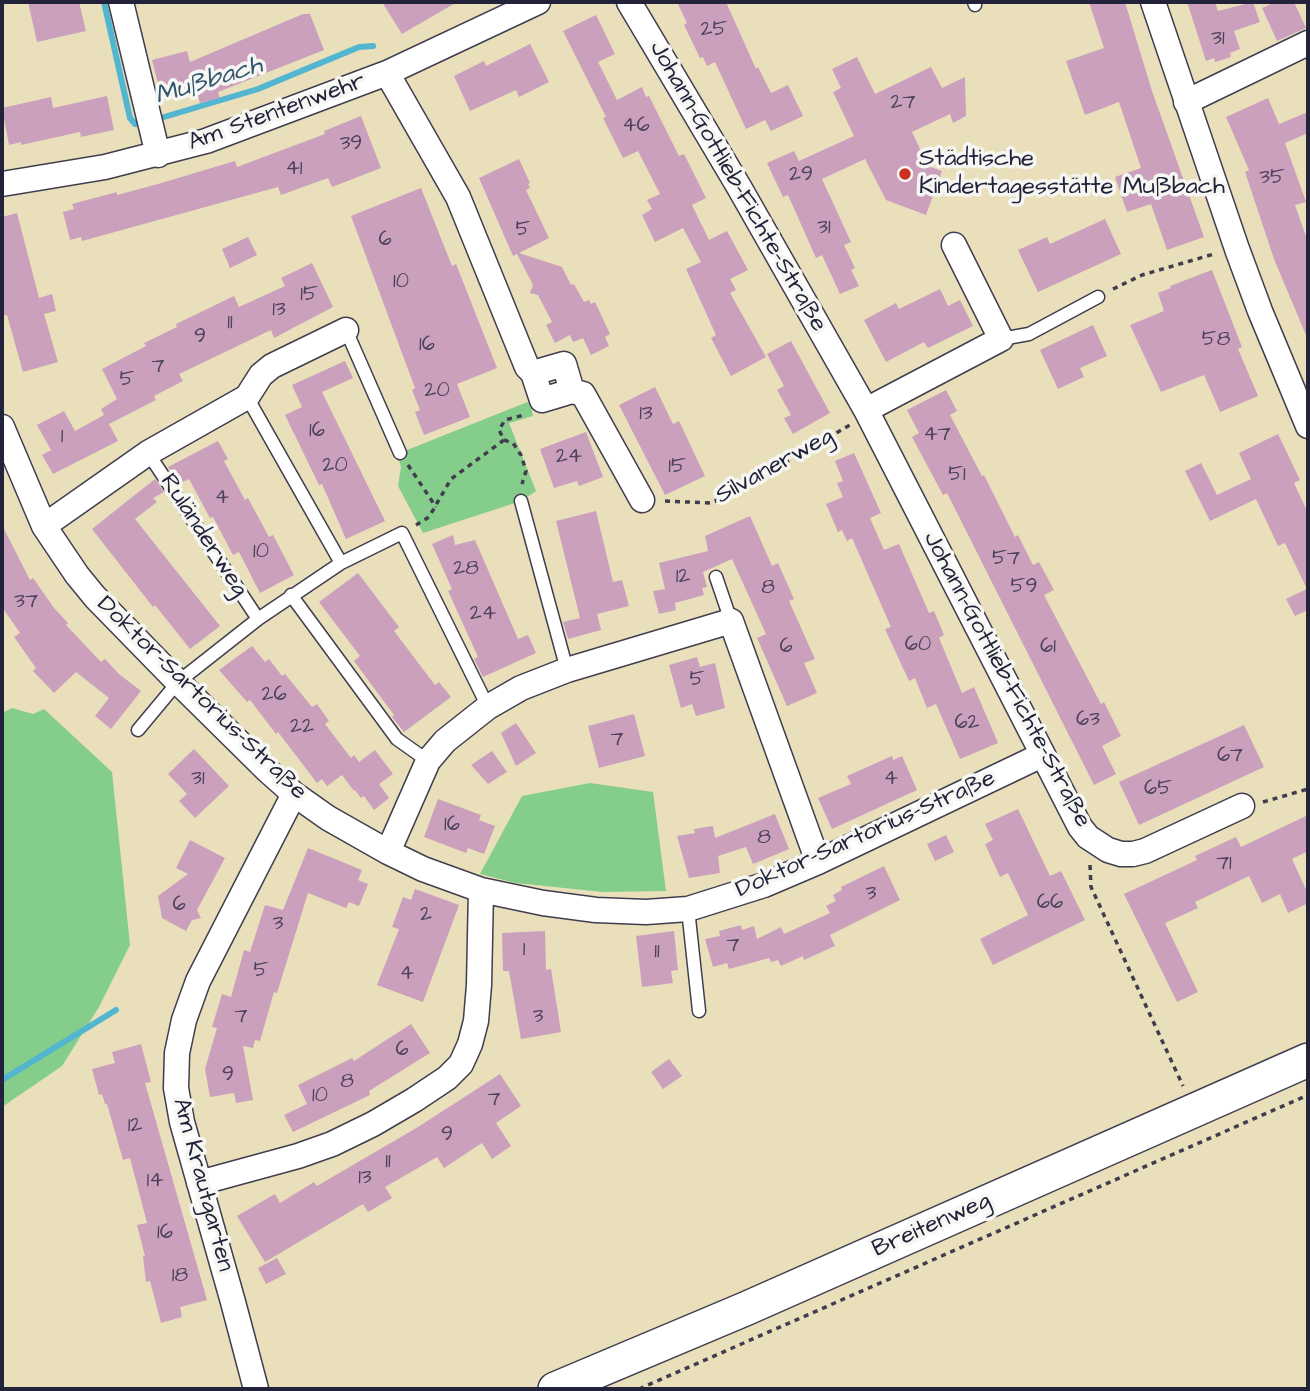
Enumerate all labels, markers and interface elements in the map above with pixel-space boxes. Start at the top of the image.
house number: 25 [701,18,727,44]
house number: 31 [1211,27,1225,53]
street label: Johann-Gottlieb-Fichte-Straße [642,37,832,337]
water label: Mußbach [152,51,266,113]
street label: Am Stentenwehr [185,68,369,158]
house number: 27 [891,91,915,117]
house number: 46 [622,114,650,140]
house number: 39 [340,132,362,158]
place label: Städtische Kindertagesstätte Mußbach [919,146,1225,202]
house number: 41 [286,157,302,183]
house number: 29 [789,163,813,189]
marker: Städtische Kindertagesstätte Mußbach [897,166,913,182]
house number: 35 [1259,166,1285,192]
house number: 31 [817,216,831,242]
house number: 5 [516,218,530,244]
house number: 6 [378,228,392,254]
house number: 10 [393,270,409,296]
house number: 15 [300,283,318,309]
house number: 13 [272,298,286,324]
house number: 11 [227,311,233,337]
house number: 9 [194,325,206,351]
house number: 58 [1202,328,1230,354]
house number: 16 [419,333,435,359]
house number: 7 [152,355,164,381]
house number: 5 [120,368,134,394]
house number: 20 [424,379,450,405]
house number: 13 [639,402,653,428]
house number: 16 [309,419,325,445]
street label: Silvanerweg [711,423,839,511]
house number: 47 [923,423,951,449]
house number: 1 [61,425,63,451]
house number: 24 [556,445,582,471]
house number: 20 [322,454,348,480]
house number: 15 [668,455,686,481]
house number: 51 [948,463,966,489]
street label: Ruländerweg [153,469,253,603]
house number: 4 [215,486,229,512]
street label: Johann-Gottlieb-Fichte-Straße [916,527,1096,833]
house number: 10 [253,540,269,566]
house number: 57 [992,547,1020,573]
house number: 28 [453,557,479,583]
house number: 12 [676,565,690,591]
house number: 59 [1011,575,1037,601]
house number: 8 [761,576,775,602]
house number: 37 [14,590,38,616]
street label: Doktor-Sartorius-Straße [90,591,312,807]
house number: 24 [470,602,496,628]
house number: 60 [905,633,931,659]
house number: 6 [779,635,793,661]
house number: 61 [1040,635,1056,661]
house number: 5 [690,668,704,694]
house number: 26 [261,683,287,709]
house number: 63 [1076,708,1100,734]
house number: 62 [954,711,980,737]
house number: 22 [290,715,314,741]
house number: 7 [611,728,623,754]
house number: 67 [1217,744,1243,770]
street label: Doktor-Sartorius-Straße [732,765,1000,905]
house number: 31 [191,767,205,793]
house number: 4 [884,767,898,793]
house number: 65 [1144,777,1172,803]
house number: 16 [444,813,460,839]
house number: 8 [757,826,771,852]
house number: 71 [1216,852,1232,878]
house number: 3 [866,882,876,908]
house number: 66 [1037,891,1063,917]
house number: 6 [172,893,186,919]
house number: 2 [420,903,432,929]
house number: 3 [273,912,283,938]
house number: 7 [727,934,739,960]
house number: 1 [523,938,525,964]
house number: 11 [654,940,660,966]
house number: 5 [254,959,268,985]
house number: 4 [400,962,414,988]
house number: 7 [235,1005,247,1031]
house number: 3 [533,1005,543,1031]
house number: 6 [395,1038,409,1064]
house number: 9 [222,1063,234,1089]
house number: 8 [340,1070,354,1096]
house number: 10 [312,1084,328,1110]
house number: 7 [488,1088,500,1114]
street label: Am Krautgarten [165,1095,239,1275]
house number: 12 [128,1114,142,1140]
house number: 9 [441,1123,453,1149]
house number: 11 [385,1150,391,1176]
house number: 13 [358,1166,372,1192]
house number: 14 [147,1169,163,1195]
street label: Breitenweg [868,1187,996,1265]
house number: 16 [157,1221,173,1247]
house number: 18 [172,1264,188,1290]

